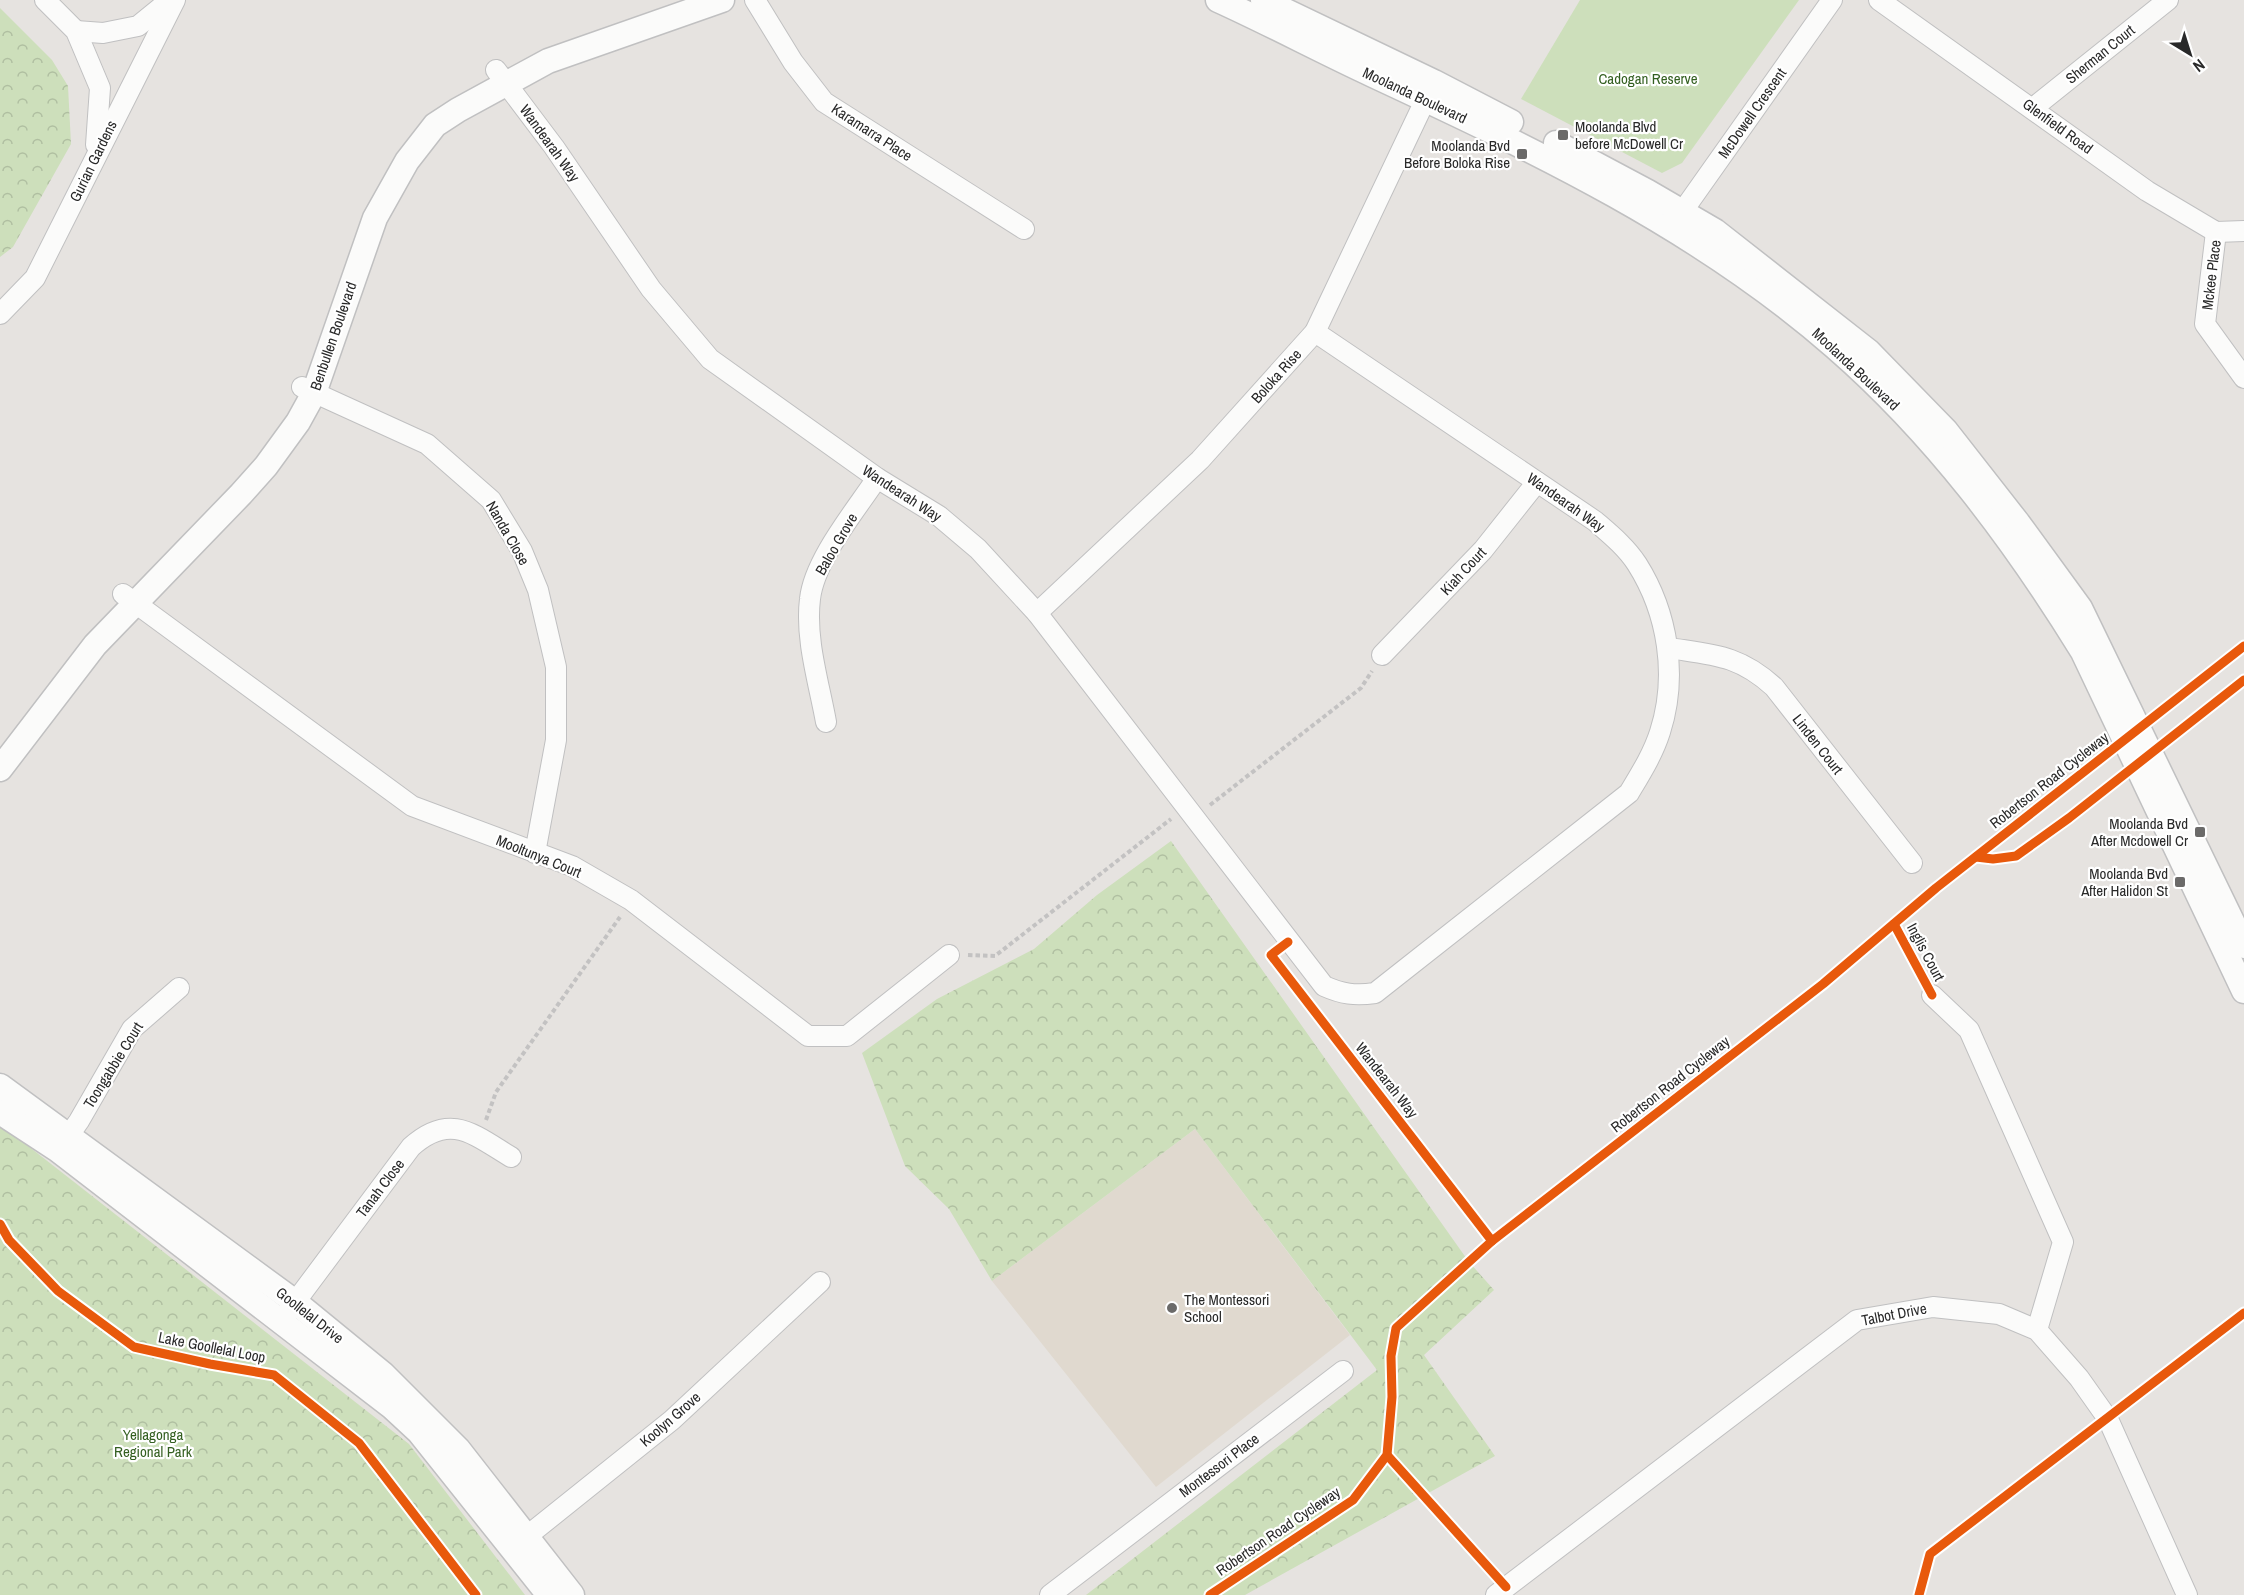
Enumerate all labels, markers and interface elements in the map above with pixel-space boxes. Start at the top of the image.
street label: Sherman Court [2061,19,2139,88]
north arrow [2160,24,2220,84]
text: N [2189,54,2210,77]
street label: Moolanda Boulevard [1359,62,1471,128]
street label: McDowell Crescent [1713,63,1791,162]
park label: Cadogan Reserve [1598,68,1698,89]
street label: Glenfield Road [2019,93,2097,159]
street label: Karamarra Place [828,98,917,166]
street label: Wandearah Way [515,100,586,187]
place label: Moolanda Blvd before McDowell Cr [1575,116,1683,154]
street label: Gurian Gardens [64,117,122,205]
marker: Moolanda Blvd before McDowell Cr [1556,128,1570,142]
place label: Moolanda Bvd Before Boloka Rise [1404,135,1510,173]
marker: Moolanda Bvd Before Boloka Rise [1515,147,1529,161]
street label: Mckee Place [2196,239,2226,311]
street label: Benbullen Boulevard [305,279,361,393]
street label: Moolanda Boulevard [1808,323,1904,415]
street label: Boloka Rise [1246,344,1306,408]
street label: Wandearah Way [858,459,946,527]
street label: Wandearah Way [1523,467,1610,537]
street label: Nanda Close [481,497,535,569]
street label: Baloo Grove [810,509,862,579]
street label: Kiah Court [1435,542,1491,600]
street label: Linden Court [1788,710,1849,779]
street label: Robertson Road Cycleway [1985,726,2114,833]
place label: Moolanda Bvd After Mcdowell Cr [2090,813,2188,851]
marker: Moolanda Bvd After Mcdowell Cr [2193,825,2207,839]
street label: Mooltunya Court [493,829,585,883]
place label: Moolanda Bvd After Halidon St [2080,863,2169,901]
marker: Moolanda Bvd After Halidon St [2173,875,2187,889]
street label: Inglis Court [1902,919,1950,985]
street label: Toongabbie Court [78,1017,148,1112]
street label: Robertson Road Cycleway [1606,1030,1735,1137]
street label: Wandearah Way [1351,1038,1424,1123]
street label: Tanah Close [351,1154,409,1222]
street label: Goollelal Drive [272,1282,348,1348]
place label: The Montessori School [1184,1289,1269,1327]
street label: Talbot Drive [1860,1297,1928,1331]
marker: The Montessori School [1165,1301,1179,1315]
street label: Lake Goollelal Loop [157,1326,268,1368]
street label: Koolyn Grove [635,1387,705,1451]
park label: Yellagonga Regional Park [114,1424,193,1462]
street label: Montessori Place [1175,1428,1263,1502]
street label: Robertson Road Cycleway [1212,1481,1345,1580]

